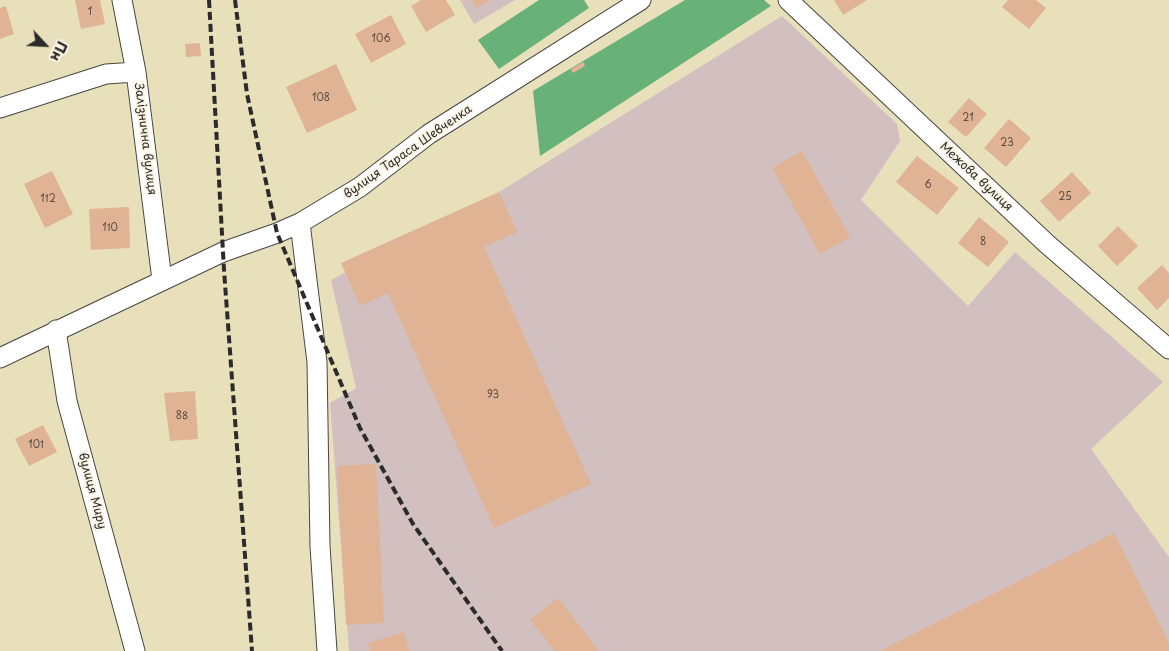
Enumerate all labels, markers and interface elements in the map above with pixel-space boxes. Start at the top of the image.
house number: 1 [88,6,92,18]
north arrow [20,20,70,70]
house number: 106 [372,33,390,45]
text: Пн [45,38,73,65]
street label: Залізнична вулиця [131,82,159,196]
house number: 108 [312,92,330,104]
street label: вулиця Тараса Шевченка [341,102,475,202]
house number: 21 [962,112,974,124]
house number: 23 [1000,137,1014,149]
street label: Межова вулиця [937,140,1015,214]
house number: 6 [924,179,932,191]
house number: 25 [1058,191,1072,203]
house number: 112 [40,193,56,205]
house number: 110 [102,222,118,234]
house number: 8 [980,236,986,248]
house number: 93 [487,389,499,401]
house number: 88 [176,410,188,422]
house number: 101 [28,439,44,451]
street label: вулиця Миру [75,451,109,531]

